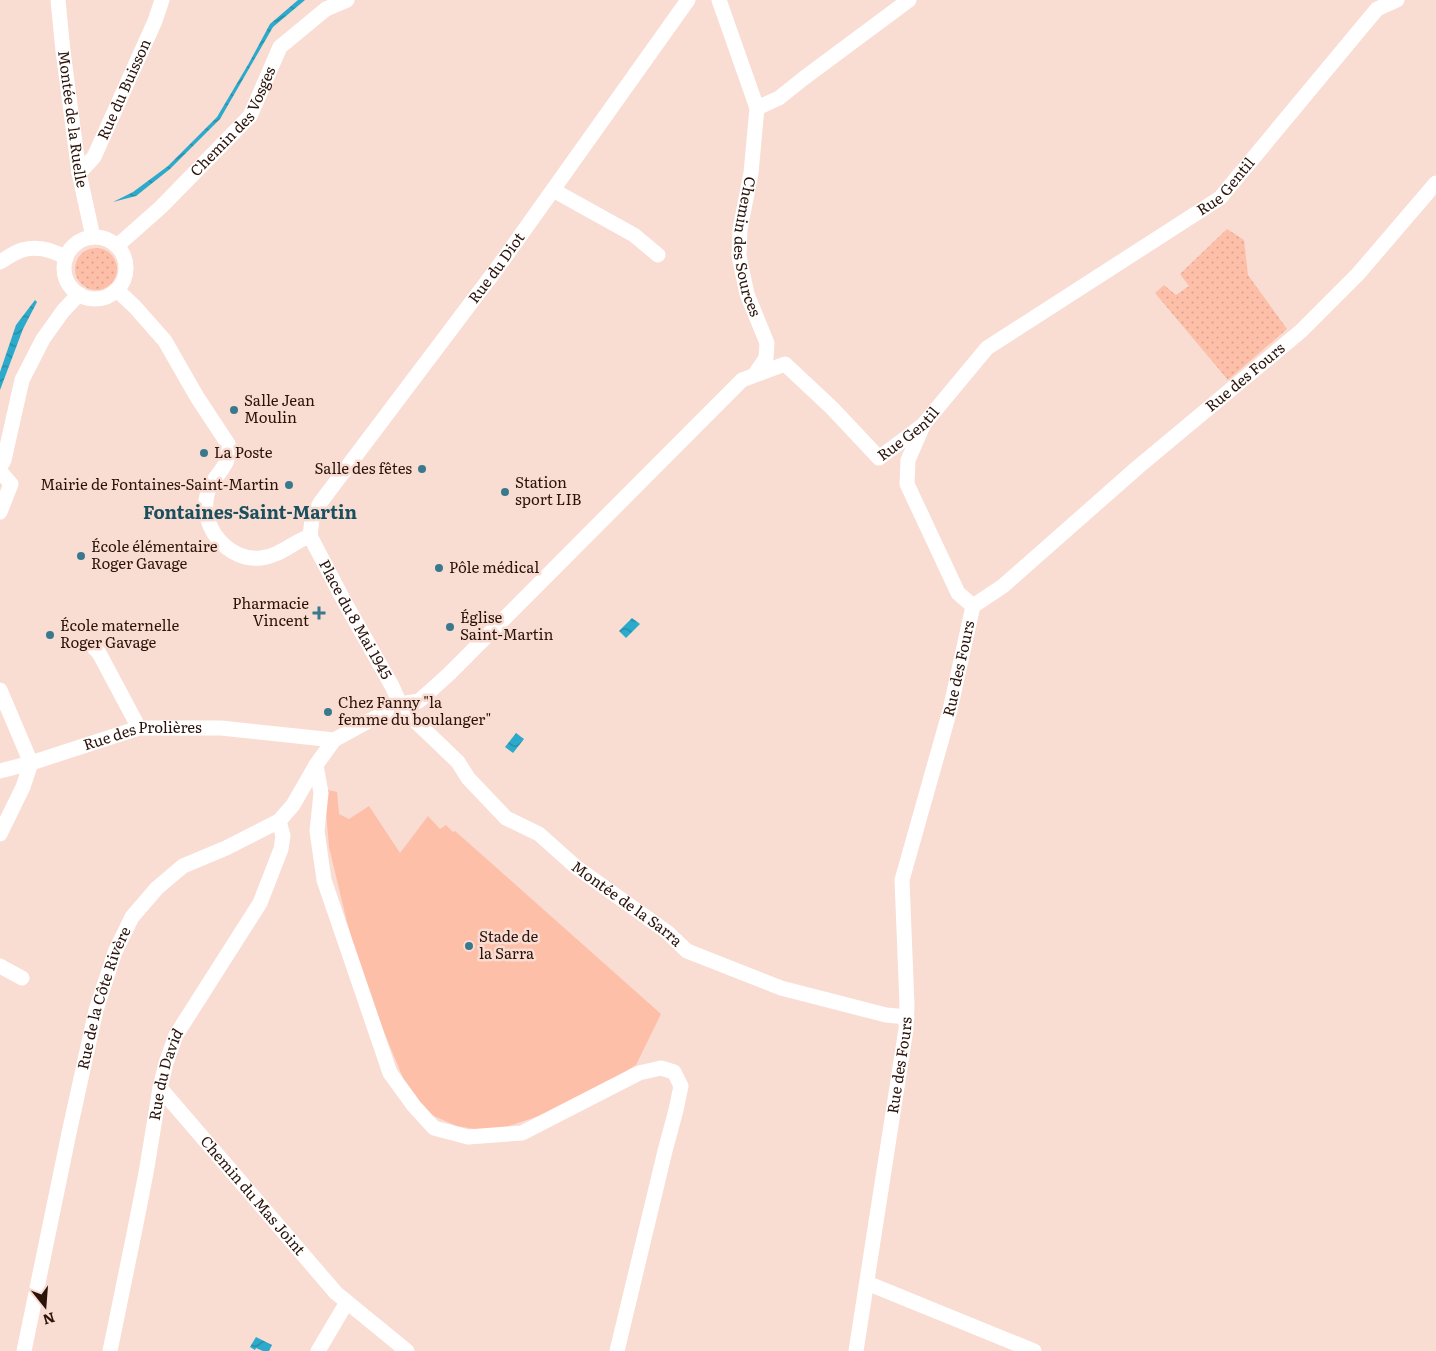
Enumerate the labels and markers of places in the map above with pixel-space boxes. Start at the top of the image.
place label: Salle Jean Moulin [244,388,315,428]
marker: Salle Jean Moulin [228,404,240,416]
place label: La Poste [214,440,273,463]
marker: La Poste [198,447,210,459]
place label: Salle des fêtes [314,456,412,479]
marker: Salle des fêtes [416,463,428,475]
place label: Station sport LIB [515,470,582,510]
place label: Mairie de Fontaines-Saint-Martin [40,472,279,495]
marker: Mairie de Fontaines-Saint-Martin [283,479,295,491]
marker: Station sport LIB [499,486,511,498]
place label: École élémentaire Roger Gavage [91,534,218,574]
marker: École élémentaire Roger Gavage [75,550,87,562]
place label: Pôle médical [449,555,539,578]
marker: Pôle médical [433,562,445,574]
place label: Pharmacie Vincent [232,591,309,631]
place label: Église Saint-Martin [460,605,554,645]
marker: Pharmacie Vincent [313,607,325,619]
place label: École maternelle Roger Gavage [60,613,179,653]
marker: Église Saint-Martin [444,621,456,633]
marker: École maternelle Roger Gavage [44,629,56,641]
place label: Chez Fanny "la femme du boulanger" [338,690,491,730]
marker: Chez Fanny "la femme du boulanger" [322,706,334,718]
place label: Stade de la Sarra [479,924,539,964]
marker: Stade de la Sarra [463,940,475,952]

